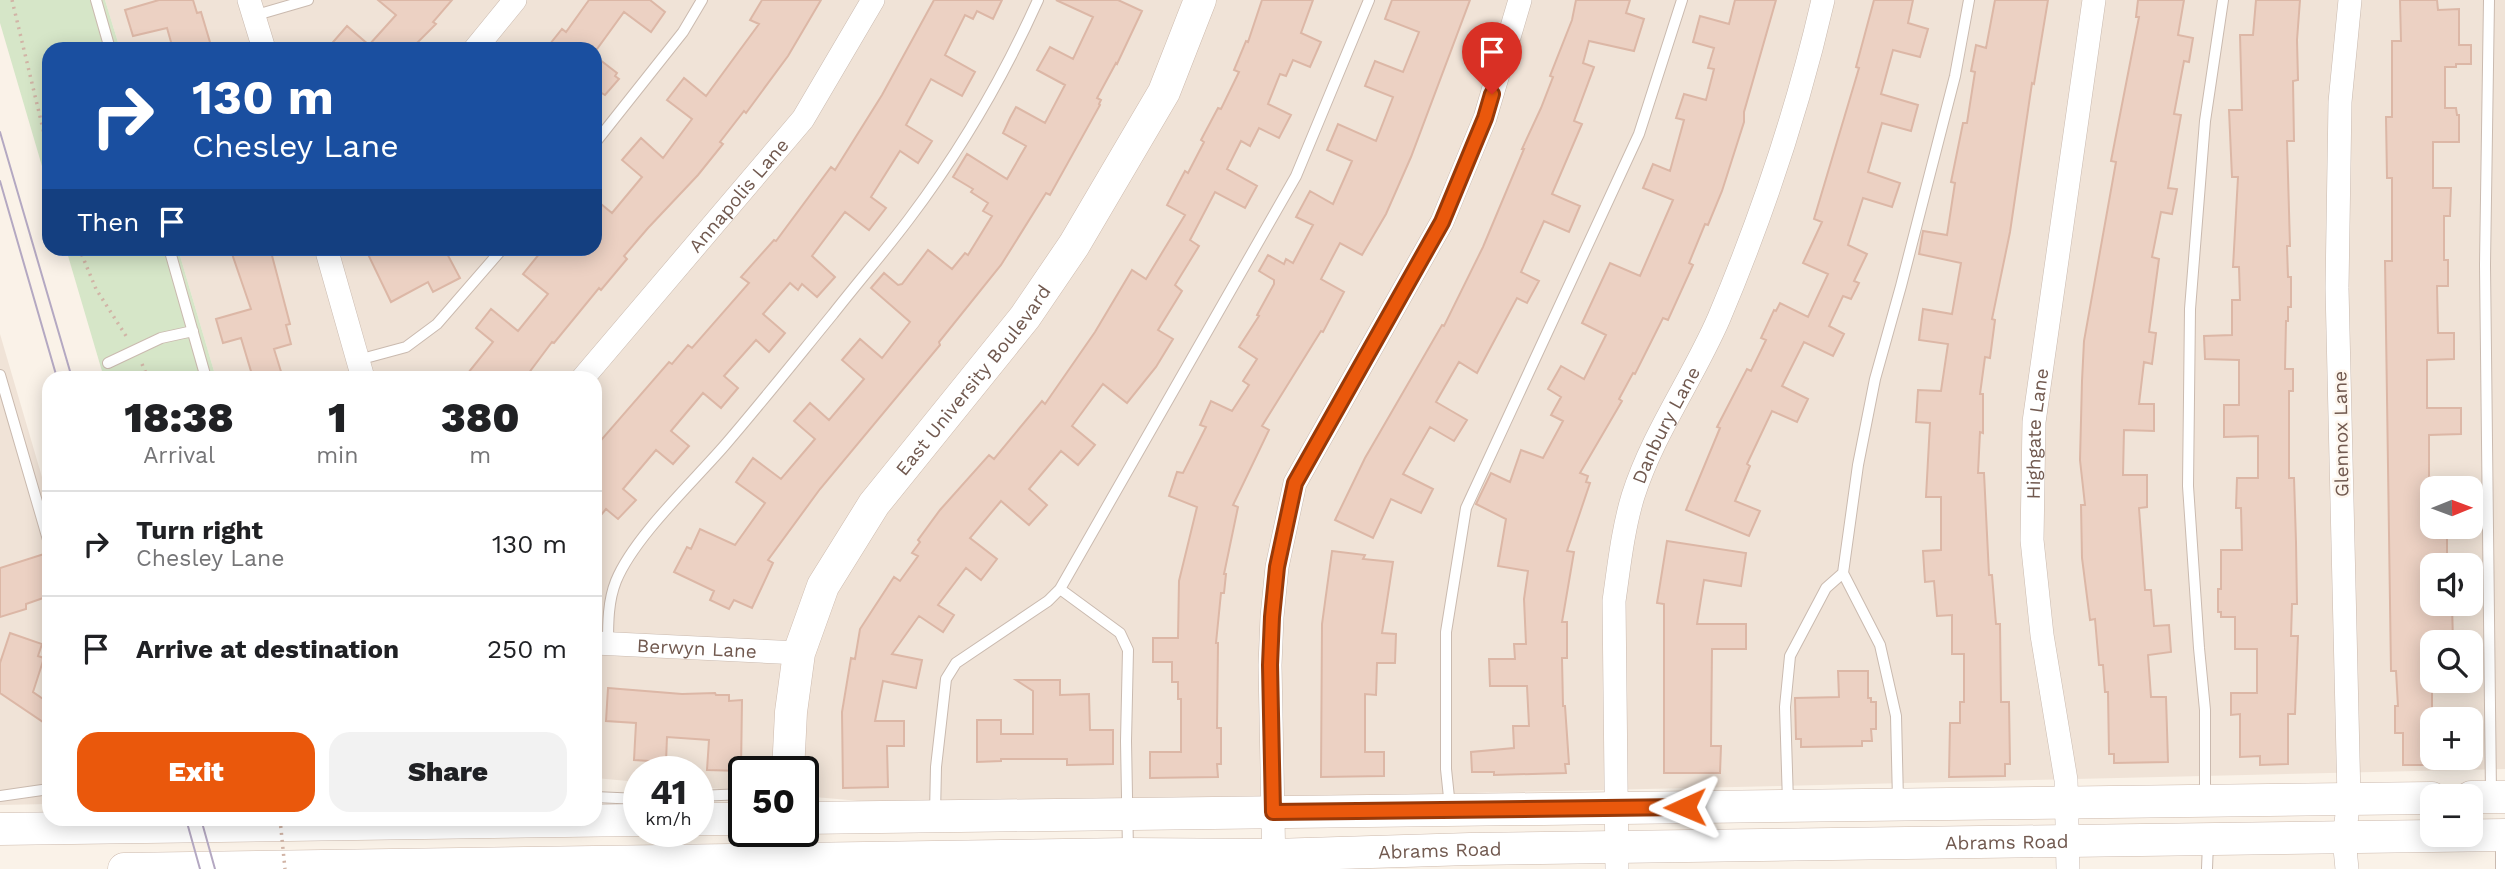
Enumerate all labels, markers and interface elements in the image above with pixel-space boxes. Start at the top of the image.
pin [1462,22,1522,94]
icon: arrive [1473,33,1511,71]
text: 130 m [192,68,334,126]
icon: right [77,70,168,161]
text: Chesley Lane [192,127,399,165]
street label: Annapolis Lane [684,133,793,257]
icon: arrive [153,203,191,241]
text: Then [77,207,139,237]
street label: East University Boulevard [890,280,1055,480]
street label: Danbury Lane [1627,362,1705,487]
street label: Highgate Lane [2021,367,2053,500]
street label: Glennox Lane [2328,371,2354,497]
text: 18:38 [124,393,234,442]
text: 1 [328,393,347,442]
text: 380 [441,393,520,442]
text: Arrival [143,442,215,469]
text: min [316,442,358,469]
text: m [469,442,491,469]
north arrow [2420,476,2483,539]
map controls [2420,476,2483,847]
text: Turn right [136,515,263,545]
icon: right [77,525,115,563]
text: 130 m [492,529,567,559]
text: Chesley Lane [136,545,285,572]
button: sound [2420,553,2483,616]
icon: arrive [77,630,115,668]
button: search [2420,630,2483,693]
text: Arrive at destination [136,634,399,664]
text: 250 m [487,634,567,664]
street label: Berwyn Lane [636,634,757,662]
button: + [2420,707,2483,770]
button: Exit [77,732,315,812]
button: Share [329,732,567,812]
speed limit sign: 50 [728,756,819,847]
position arrow [1648,770,1722,844]
text: 41 [650,771,687,813]
button: − [2420,784,2483,847]
text: km/h [645,808,692,829]
street label: Abrams Road [1945,829,2069,854]
street label: Abrams Road [1378,837,1502,863]

